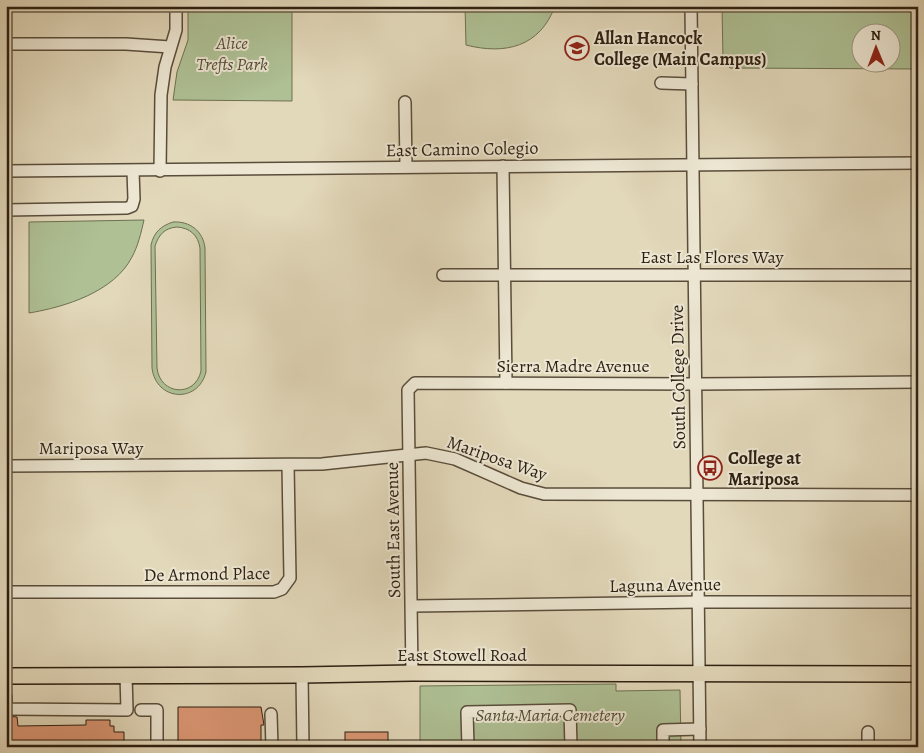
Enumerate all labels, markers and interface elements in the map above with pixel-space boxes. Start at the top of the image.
north arrow [852,22,902,72]
place label: Allan Hancock College (Main Campus) [593,26,767,71]
text: N [871,26,881,45]
park label: Alice Trefts Park [196,31,268,76]
school or university icon: Allan Hancock College (Main Campus) [564,35,590,61]
street label: East Camino Colegio [385,136,539,162]
street label: East Las Flores Way [640,245,785,269]
street label: South College Drive [665,305,691,449]
street label: Sierra Madre Avenue [496,354,650,378]
street label: Mariposa Way [444,430,551,487]
street label: Mariposa Way [39,436,144,460]
place label: College at Mariposa [728,446,801,491]
bus stop icon: College at Mariposa [697,455,723,481]
street label: South East Avenue [380,462,406,598]
street label: De Armond Place [144,561,270,587]
street label: Laguna Avenue [609,572,721,598]
street label: East Stowell Road [397,643,527,667]
park label: Santa Maria Cemetery [475,703,625,727]

